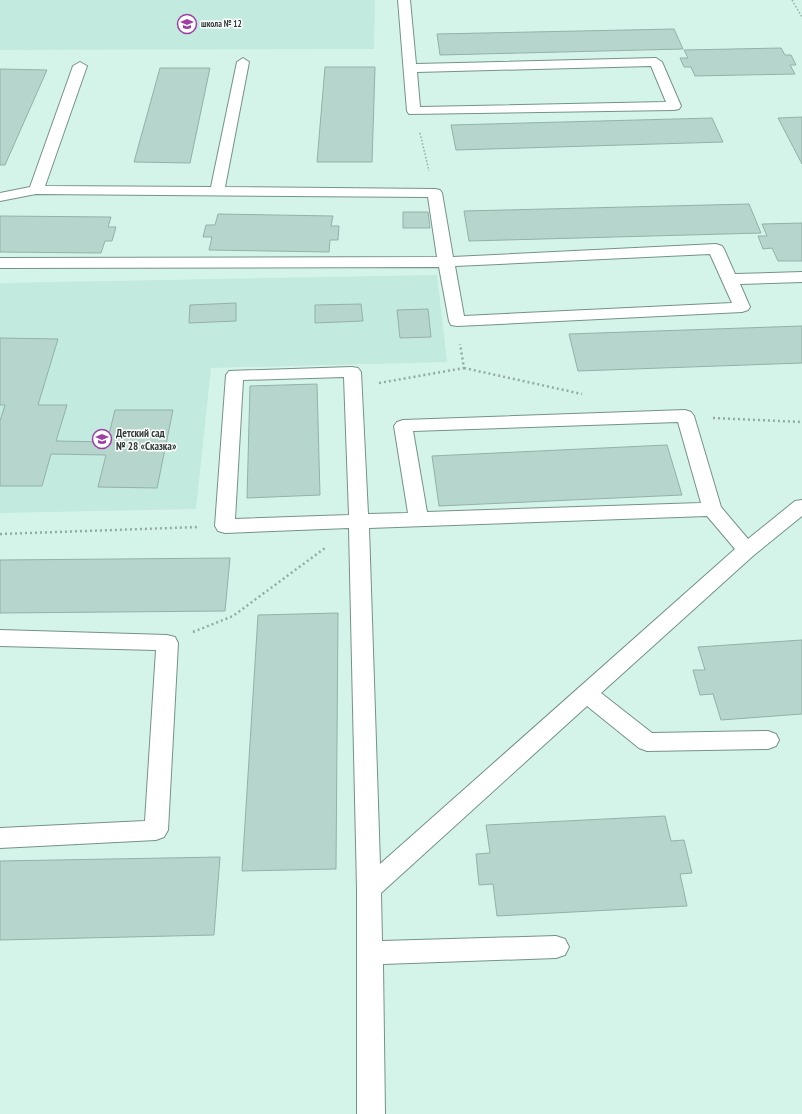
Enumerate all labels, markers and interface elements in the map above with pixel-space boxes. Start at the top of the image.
school or university icon: школа № 12 [176,13,198,35]
place label: школа № 12 [201,18,242,29]
place label: Детский сад № 28 «Сказка» [116,426,177,453]
school or university icon: Детский сад № 28 «Сказка» [91,428,113,450]

